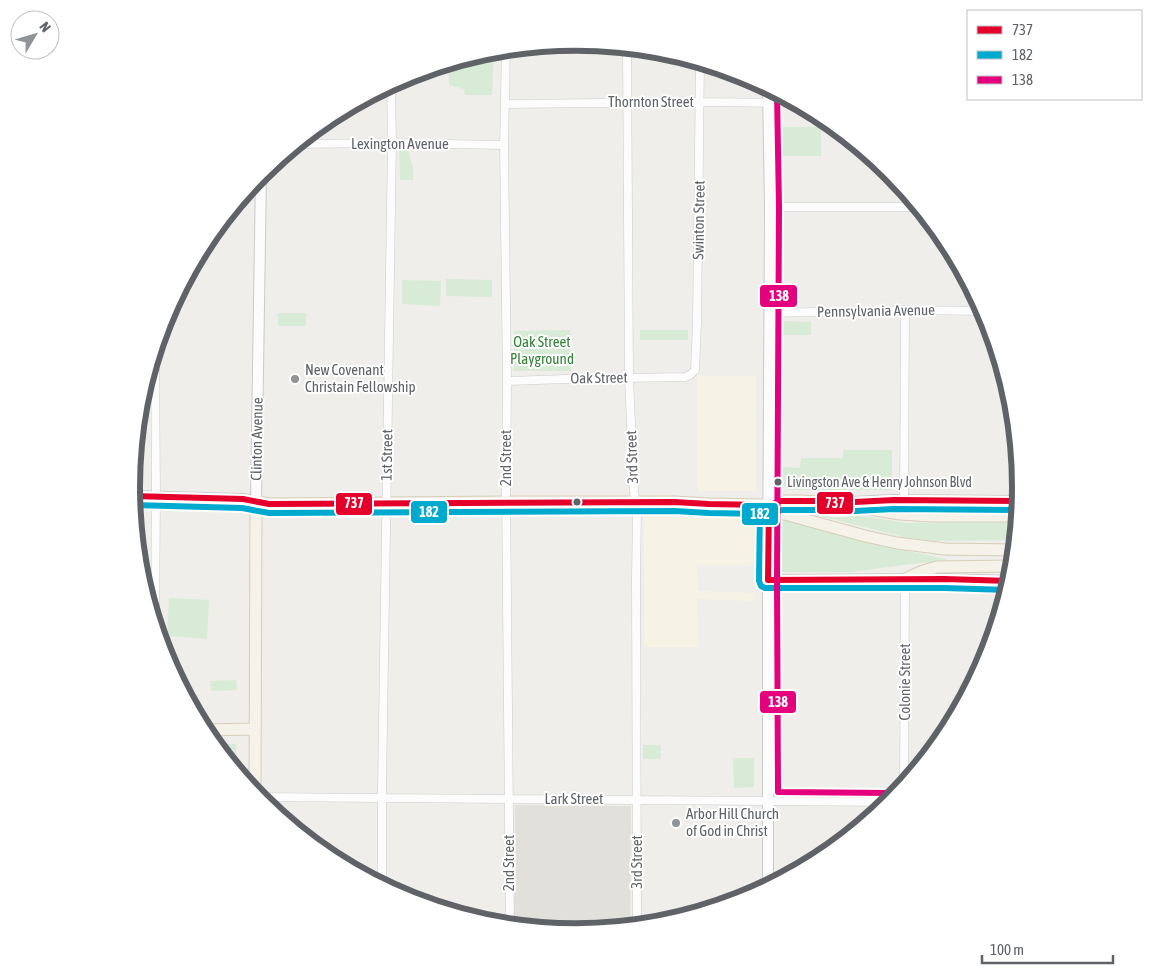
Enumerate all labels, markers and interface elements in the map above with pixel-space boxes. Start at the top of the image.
north arrow [10,10,60,60]
legend [967,10,1142,100]
text: N [36,19,54,35]
text: 737 [1012,21,1033,38]
text: 182 [1012,46,1033,63]
text: 138 [1012,71,1033,88]
street label: Thornton Street [608,93,694,110]
street label: Lexington Avenue [351,135,449,152]
street label: Swinton Street [689,180,708,260]
line badge: 138 [759,284,798,308]
text: 138 [769,288,789,304]
street label: Pennsylvania Avenue [817,301,935,320]
park label: Oak Street Playground [510,333,574,367]
place label: New Covenant Christain Fellowship [305,361,416,395]
street label: Oak Street [570,369,628,386]
marker: New Covenant Christain Fellowship [289,373,301,385]
street label: Clinton Avenue [247,397,266,481]
street label: 1st Street [378,429,395,481]
street label: 2nd Street [497,430,514,486]
street label: 3rd Street [622,430,641,484]
place label: Livingston Ave & Henry Johnson Blvd [787,474,972,490]
marker: Livingston Ave & Henry Johnson Blvd [773,477,783,487]
line badge: 737 [816,491,854,515]
line badge: 737 [335,492,373,516]
text: 737 [344,495,364,511]
text: 737 [825,495,845,511]
unlabelled marker [572,497,582,507]
line badge: 182 [410,500,448,524]
line badge: 182 [741,502,779,526]
text: 182 [419,504,439,520]
text: 182 [750,506,770,522]
street label: Colonie Street [896,643,913,721]
line badge: 138 [759,690,797,714]
text: 138 [768,694,788,710]
street label: Lark Street [545,790,603,807]
place label: Arbor Hill Church of God in Christ [686,805,779,839]
marker: Arbor Hill Church of God in Christ [670,817,682,829]
street label: 2nd Street [500,835,517,891]
street label: 3rd Street [628,835,645,889]
scale bar [982,932,1113,964]
text: 100 m [990,941,1024,958]

